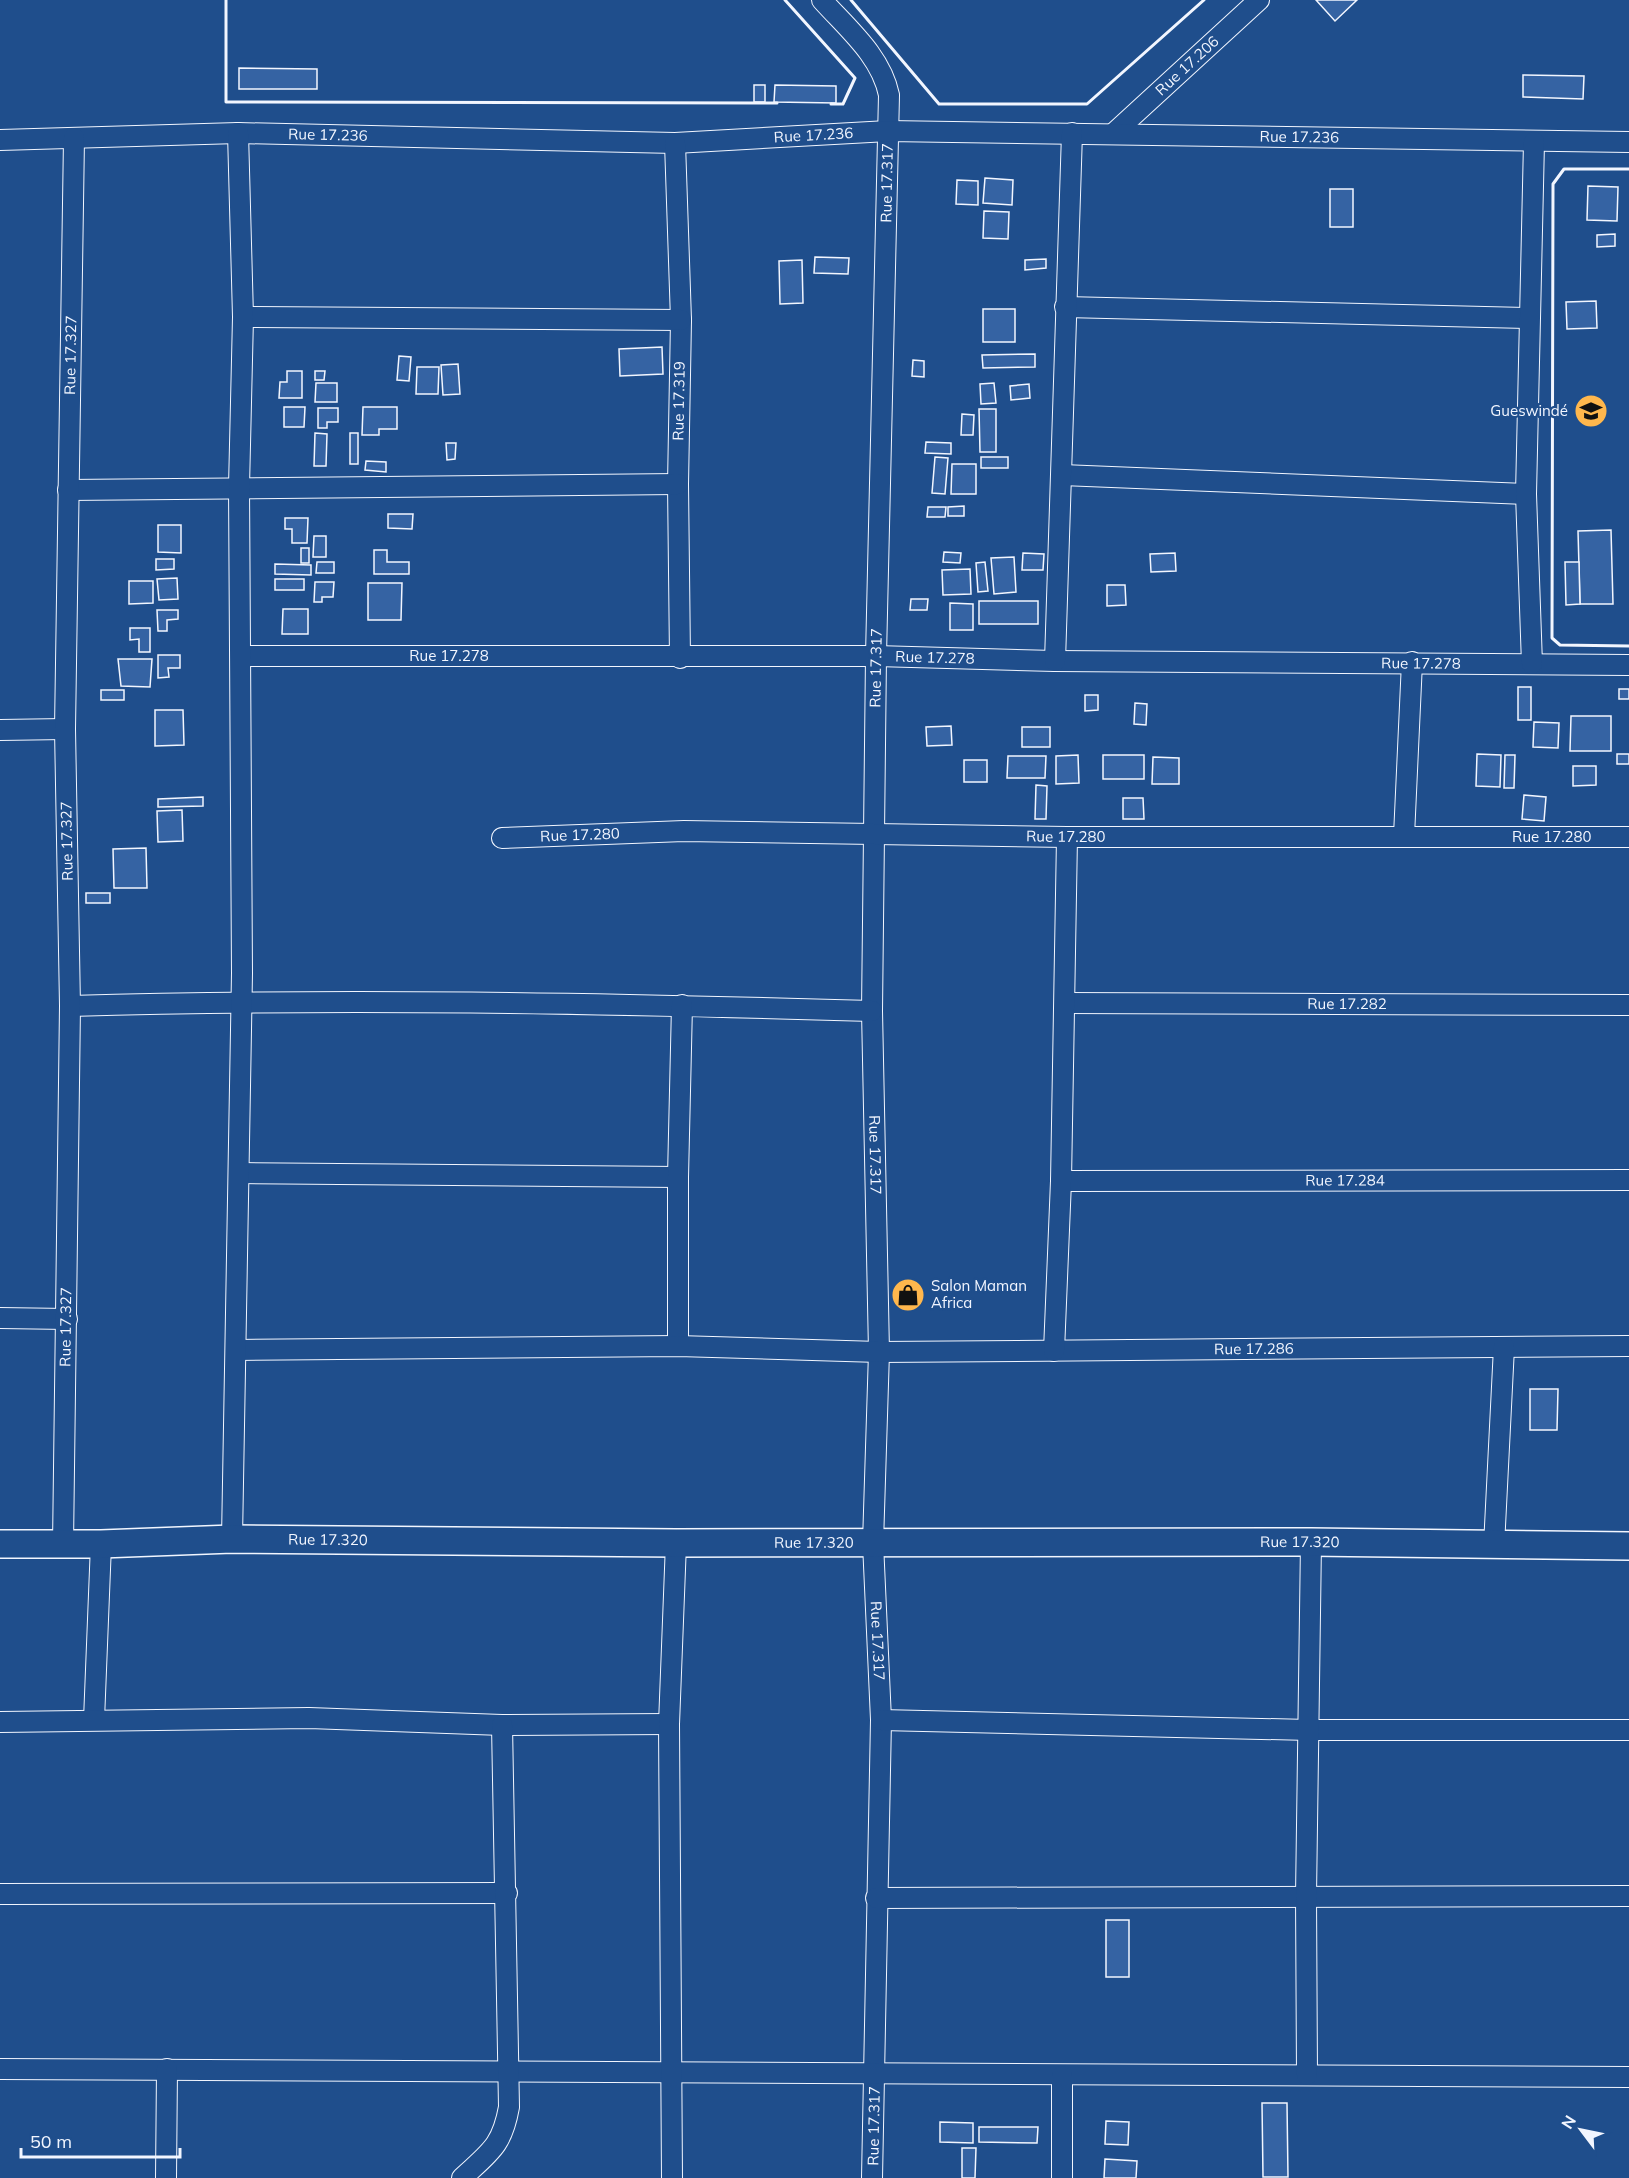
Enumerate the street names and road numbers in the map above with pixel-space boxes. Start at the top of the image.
street label: Rue 17.206 [1151,31,1223,99]
street label: Rue 17.236 [773,123,854,146]
street label: Rue 17.236 [288,124,368,145]
street label: Rue 17.236 [1259,127,1339,147]
street label: Rue 17.317 [876,143,897,223]
street label: Rue 17.327 [60,315,80,395]
street label: Rue 17.319 [668,361,689,441]
street label: Rue 17.317 [865,628,886,708]
street label: Rue 17.278 [409,646,489,665]
street label: Rue 17.278 [895,647,975,668]
street label: Rue 17.278 [1381,653,1461,673]
street label: Rue 17.327 [56,801,77,881]
street label: Rue 17.280 [540,823,620,846]
street label: Rue 17.280 [1026,826,1106,846]
street label: Rue 17.280 [1512,827,1592,846]
street label: Rue 17.282 [1307,994,1387,1013]
street label: Rue 17.317 [865,1115,886,1195]
street label: Rue 17.284 [1305,1170,1385,1190]
street label: Rue 17.327 [55,1287,75,1367]
street label: Rue 17.286 [1214,1339,1294,1358]
street label: Rue 17.320 [288,1530,368,1549]
street label: Rue 17.320 [1260,1532,1340,1551]
street label: Rue 17.320 [774,1533,854,1552]
street label: Rue 17.317 [867,1601,889,1681]
street label: Rue 17.317 [863,2086,884,2166]

